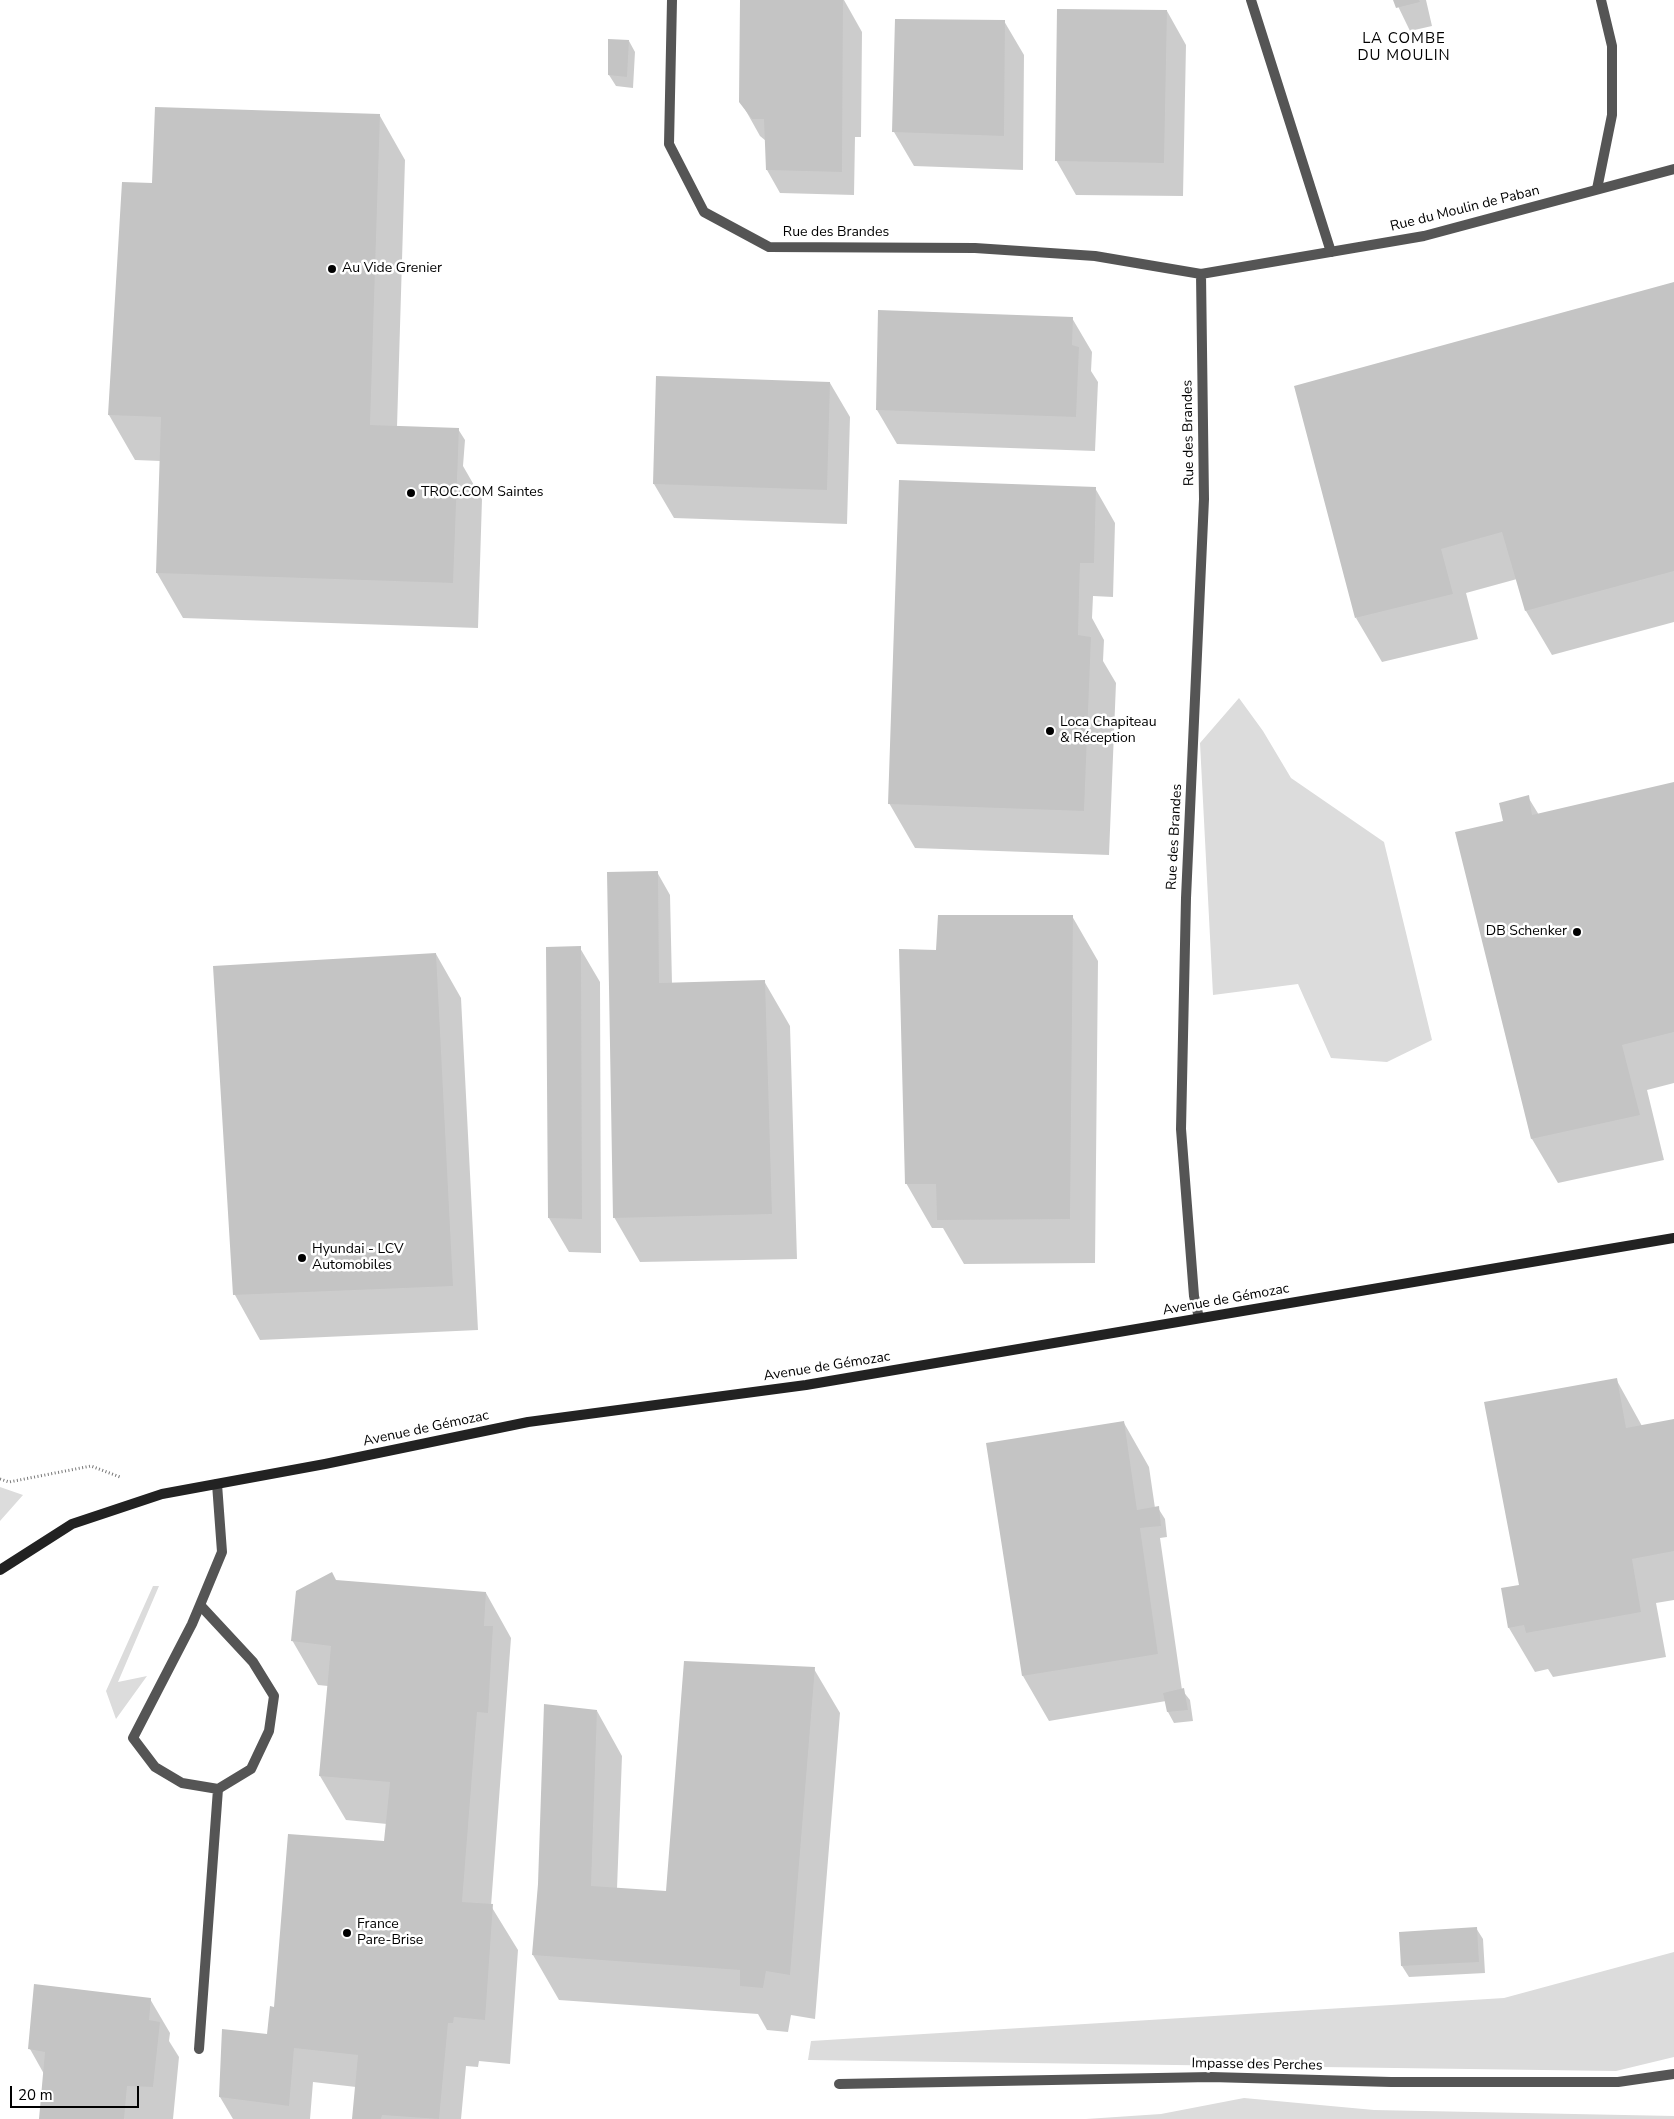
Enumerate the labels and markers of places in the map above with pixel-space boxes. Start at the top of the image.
place label: Au Vide Grenier [342,261,442,277]
marker: Au Vide Grenier [326,263,338,275]
place label: TROC.COM Saintes [421,485,543,501]
marker: TROC.COM Saintes [405,487,417,499]
place label: Loca Chapiteau & Réception [1060,715,1157,748]
marker: Loca Chapiteau & Réception [1044,725,1056,737]
place label: DB Schenker [1486,924,1567,940]
marker: DB Schenker [1571,926,1583,938]
place label: Hyundai - LCV Automobiles [312,1242,404,1274]
marker: Hyundai - LCV Automobiles [296,1252,308,1264]
place label: France Pare-Brise [357,1917,423,1950]
marker: France Pare-Brise [341,1927,353,1939]

